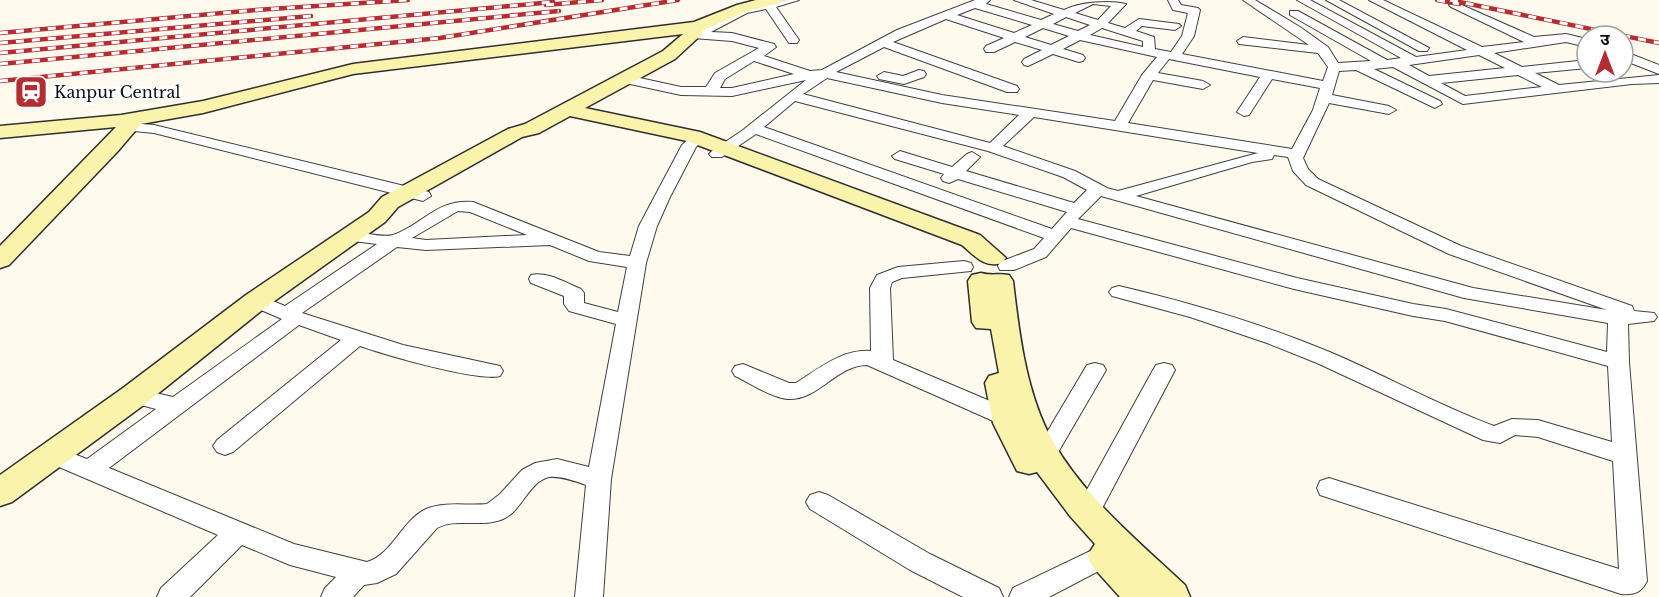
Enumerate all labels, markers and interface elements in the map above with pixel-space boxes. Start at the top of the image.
north arrow [1575,24,1635,84]
text: उ [1600,29,1610,49]
station icon: Kanpur Central [13,74,49,110]
place label: Kanpur Central [54,82,181,102]

